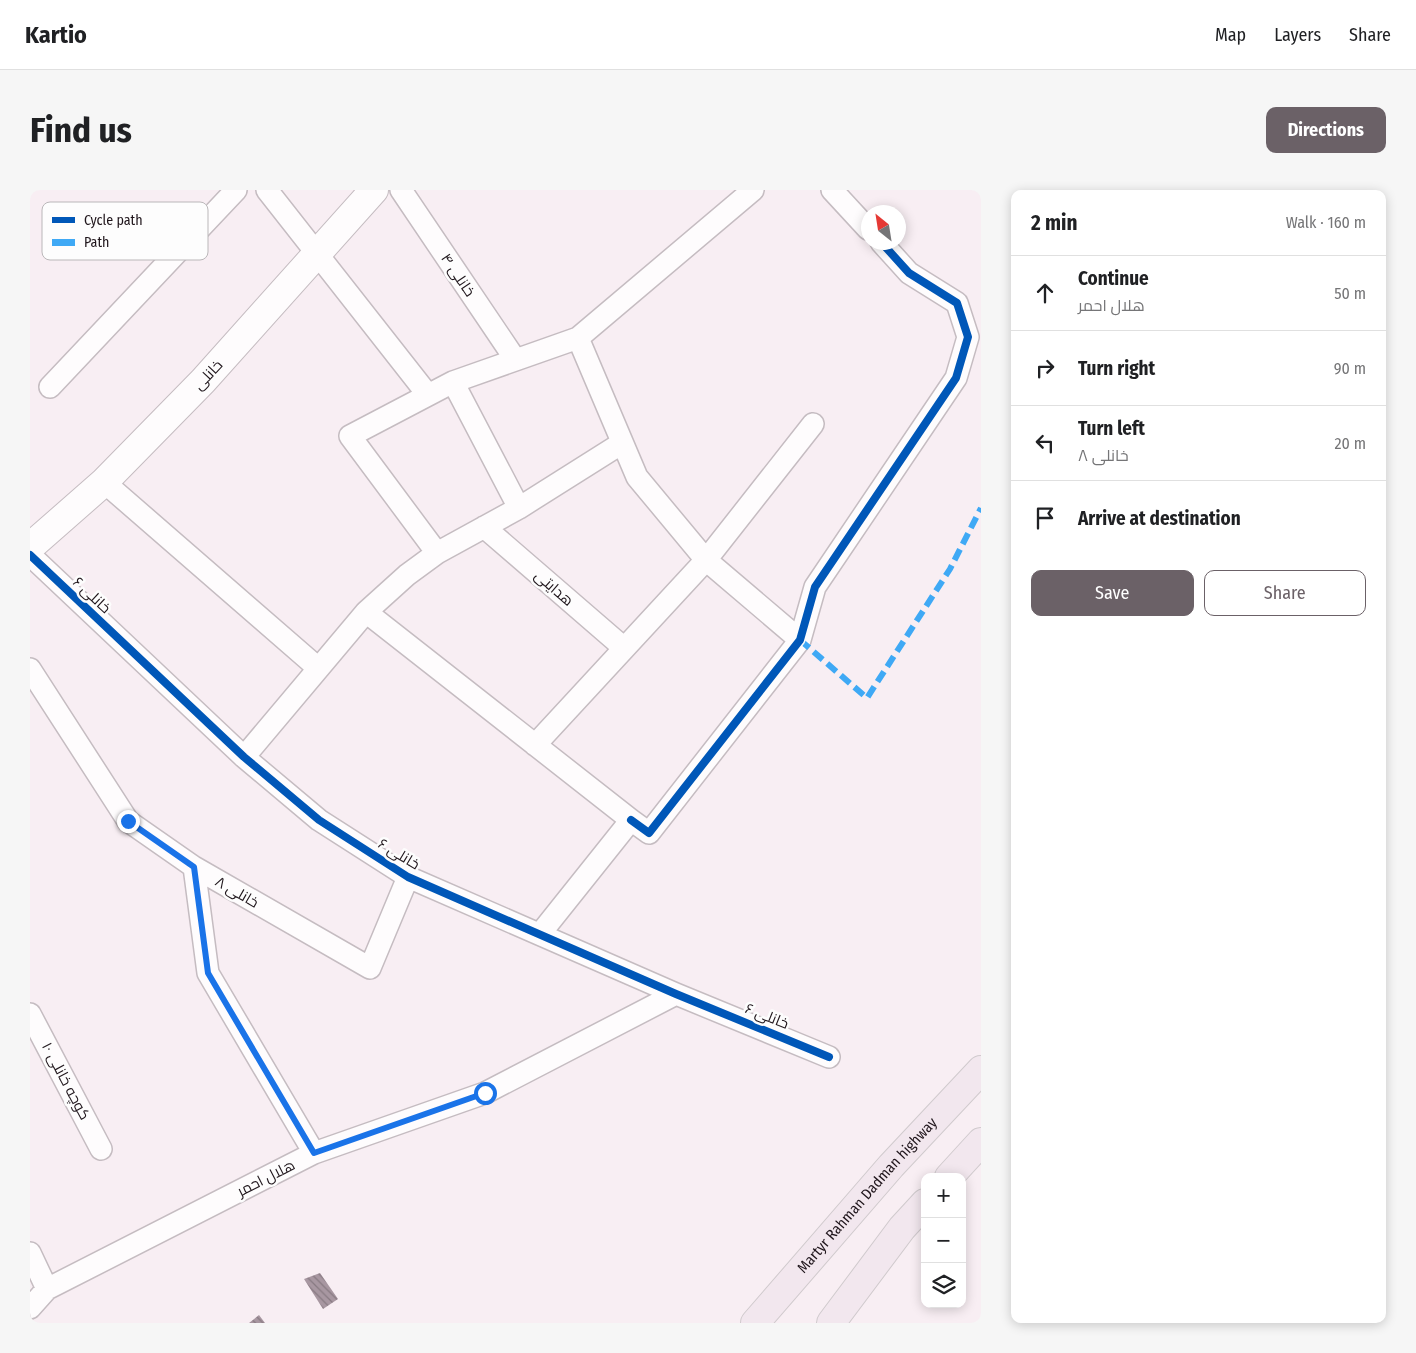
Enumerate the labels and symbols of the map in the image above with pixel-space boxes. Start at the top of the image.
legend [42,202,208,260]
north arrow [861,205,906,250]
text: Cycle path [84,212,143,229]
text: Path [84,234,109,251]
street label: خانلی ۴ [436,250,479,301]
street label: خانلی [190,356,227,394]
street label: هدایتی [530,566,577,611]
street label: خانلی ۶ [69,573,115,618]
route end [117,810,140,833]
street label: خانلی ۶ [374,835,423,874]
street label: خانلی ۸ [211,872,262,913]
street label: خانلی ۶ [742,999,791,1034]
street label: کوچه خانلی ۱۰ [37,1039,94,1123]
route start [474,1082,497,1105]
street label: Martyr Rahman Dadman highway [793,1114,941,1277]
street label: هلال احمر [233,1156,298,1201]

